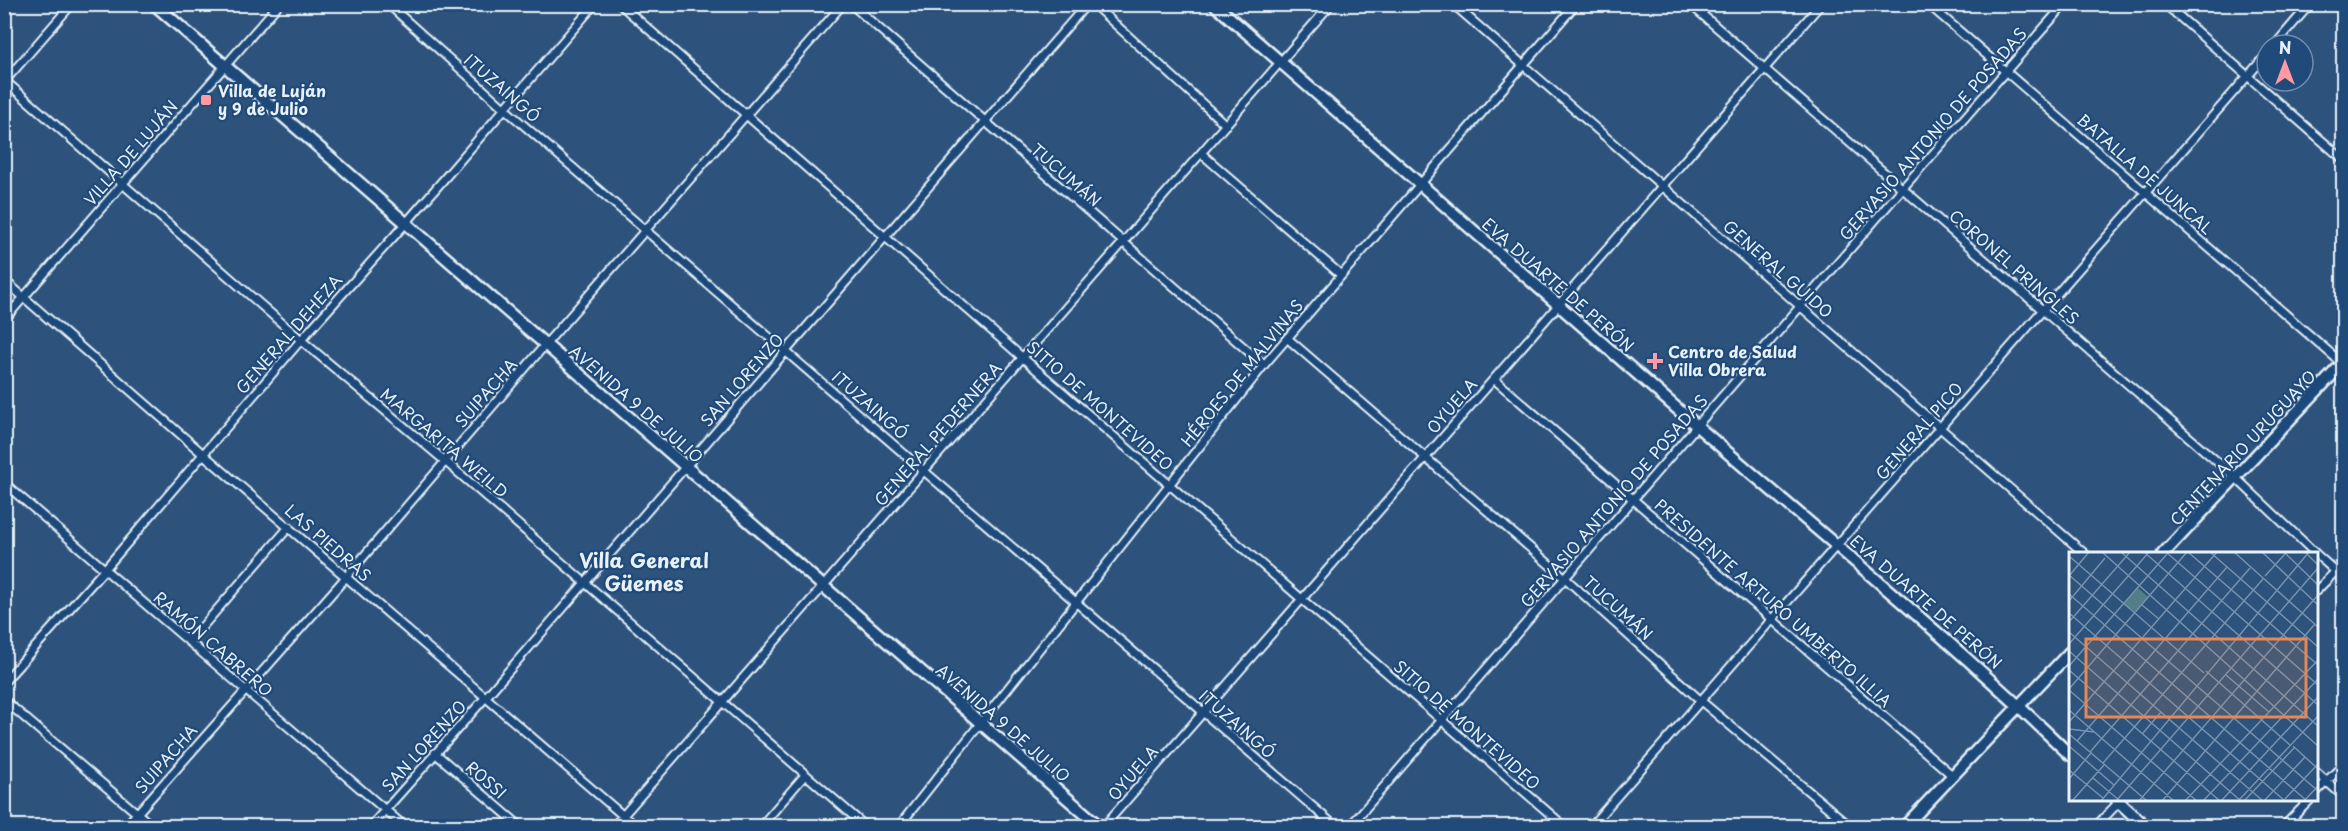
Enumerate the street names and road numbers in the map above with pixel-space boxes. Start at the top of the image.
street label: GERVASIO ANTONIO DE POSADAS [1833,22,2032,245]
street label: ITUZAINGÓ [459,47,546,127]
street label: VILLA DE LUJÁN [78,94,183,210]
street label: BATALLA DE JUNCAL [2073,108,2219,239]
street label: TUCUMÁN [1026,137,1107,212]
street label: CORONEL PRINGLES [1945,203,2085,329]
street label: EVA DUARTE DE PERÓN [1477,211,1640,357]
street label: GENERAL GUIDO [1719,214,1839,323]
street label: GENERAL DEHEZA [229,268,347,398]
street label: HÉROES DE MALVINAS [1174,293,1308,451]
street label: SAN LORENZO [694,328,788,431]
street label: SITIO DE MONTEVIDEO [1022,335,1179,476]
street label: AVENIDA 9 DE JULIO [565,338,709,468]
street label: SUIPACHA [448,352,522,432]
street label: GENERAL PEDERNERA [868,356,1006,510]
street label: ITUZAINGÓ [827,364,914,444]
street label: CENTENARIO URUGUAYO [2164,364,2321,531]
street label: OYUELA [1420,373,1482,438]
street label: GENERAL PICO [1869,376,1967,484]
street label: MARGARITA WEILD [376,382,514,503]
street label: GERVASIO ANTONIO DE POSADAS [1514,389,1713,612]
street label: PRESIDENTE ARTURO UMBERTO ILLIA [1650,492,1897,712]
street label: LAS PIEDRAS [280,498,377,587]
street label: EVA DUARTE DE PERÓN [1845,528,2008,674]
street label: TUCUMÁN [1579,569,1659,645]
street label: RAMÓN CABRERO [149,585,278,702]
street label: SITIO DE MONTEVIDEO [1389,654,1546,795]
street label: AVENIDA 9 DE JULIO [932,657,1076,787]
street label: ITUZAINGÓ [1194,683,1281,763]
street label: SAN LORENZO [375,694,471,797]
street label: SUIPACHA [128,718,202,798]
street label: OYUELA [1101,740,1163,805]
street label: ROSSI [461,755,512,804]

